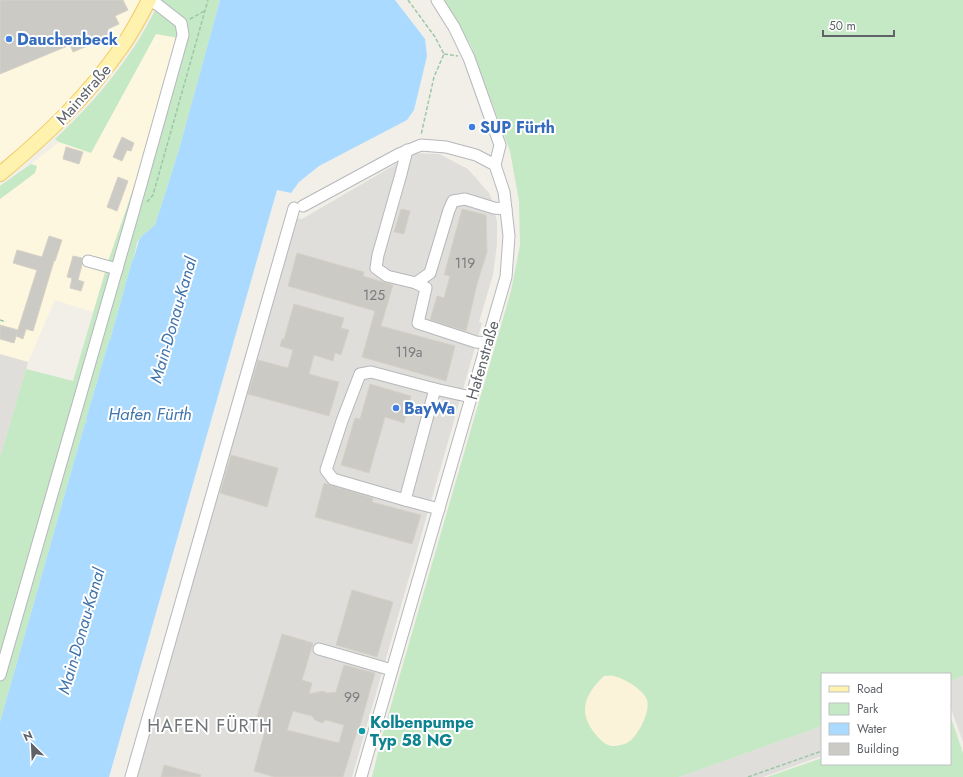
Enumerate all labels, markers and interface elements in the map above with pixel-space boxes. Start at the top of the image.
scale bar [823,12,894,38]
text: 50 m [829,17,856,35]
place label: Dauchenbeck [17,28,119,51]
marker: Dauchenbeck [4,34,14,44]
street label: Mainstraße [50,59,116,130]
place label: SUP Fürth [480,116,555,139]
marker: SUP Fürth [467,122,477,132]
water label: Main-Donau-Kanal [144,253,203,386]
house number: 119 [455,253,475,273]
house number: 125 [363,285,385,305]
street label: Hafenstraße [460,318,505,402]
house number: 119a [396,342,422,362]
place label: BayWa [404,397,455,420]
water label: Hafen Fürth [108,402,192,426]
marker: BayWa [391,403,401,413]
water label: Main-Donau-Kanal [52,564,111,697]
legend [821,673,951,765]
text: Road [857,680,883,698]
house number: 99 [344,687,360,707]
text: Park [857,700,879,718]
place label: Kolbenpumpe Typ 58 NG [370,711,474,752]
district label: HAFEN FÜRTH [147,713,273,739]
text: Water [857,720,888,738]
north arrow [12,725,52,765]
marker: Kolbenpumpe Typ 58 NG [357,726,367,736]
text: N [21,727,35,745]
text: Building [857,740,899,758]

